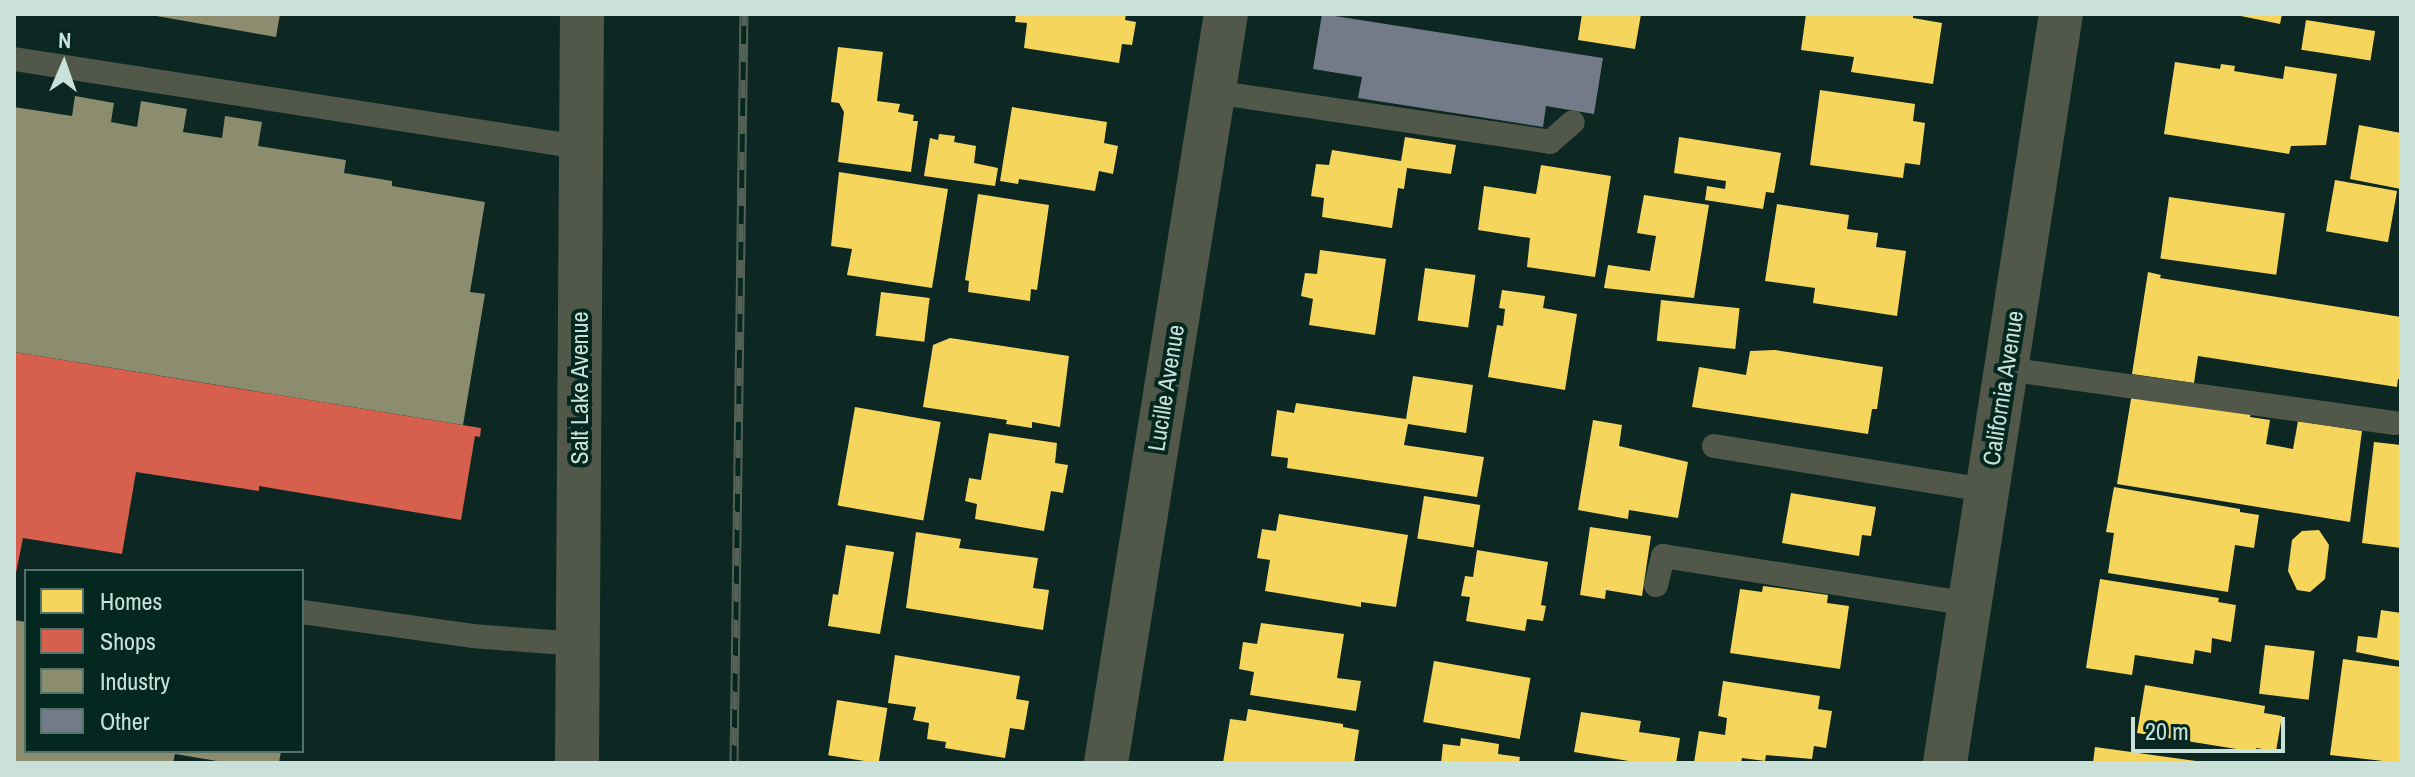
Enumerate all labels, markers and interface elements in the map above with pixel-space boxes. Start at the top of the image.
north arrow [24,24,104,104]
text: N [58,25,72,55]
street label: California Avenue [1976,308,2030,468]
street label: Salt Lake Avenue [566,311,594,465]
street label: Lucille Avenue [1142,322,1190,454]
legend [24,569,304,753]
text: Homes [100,585,162,617]
text: Shops [100,625,156,657]
text: Industry [100,665,170,697]
scale bar [2135,701,2289,751]
text: Other [100,705,149,737]
text: 20 m [2145,715,2189,747]

